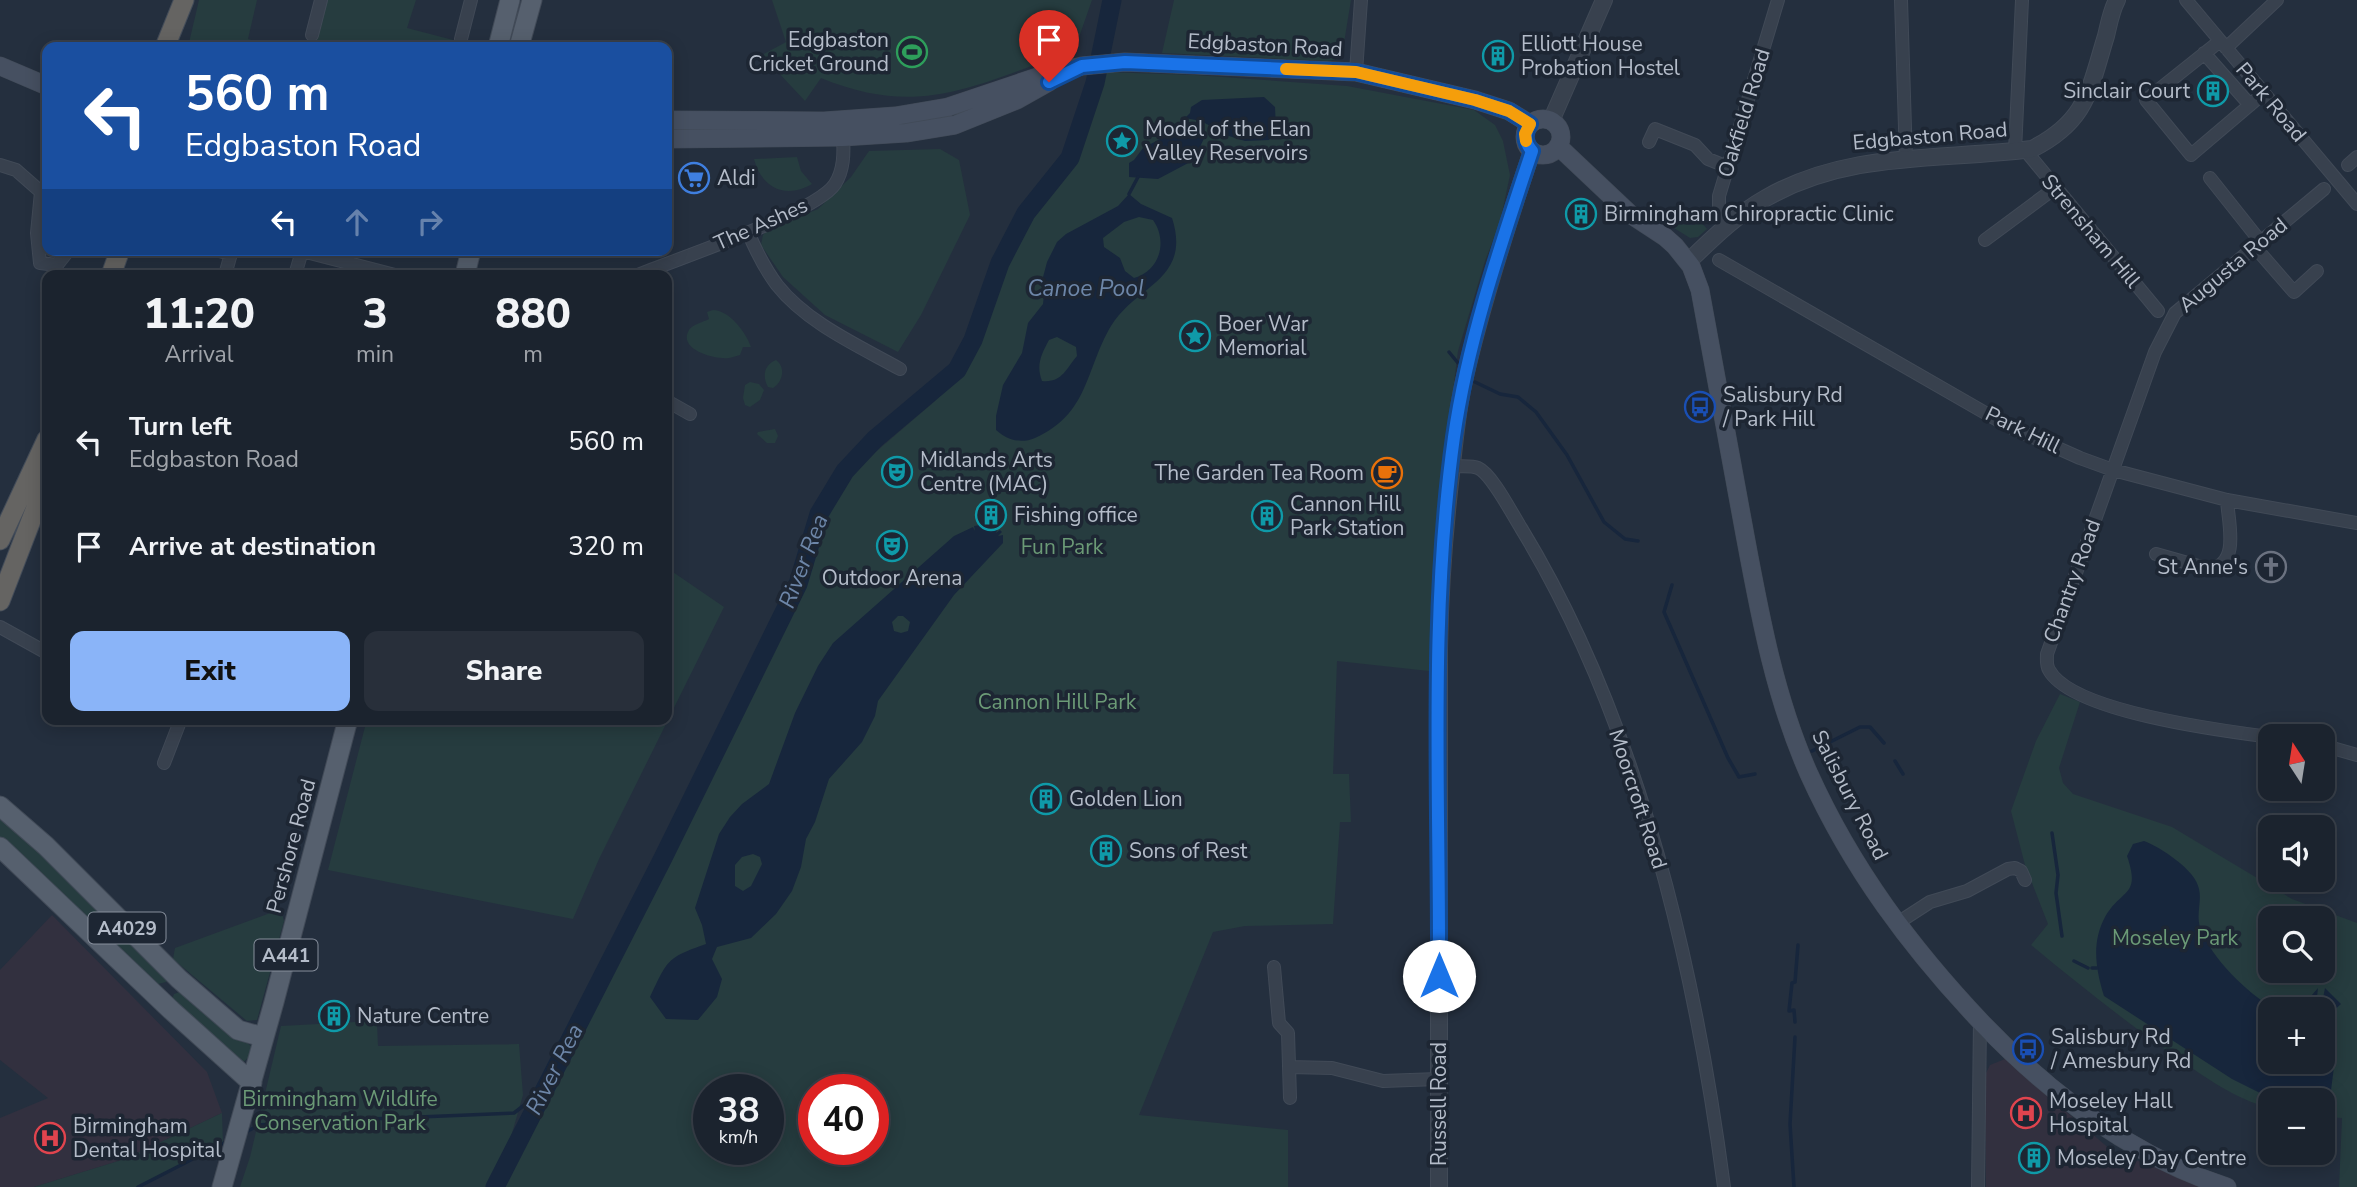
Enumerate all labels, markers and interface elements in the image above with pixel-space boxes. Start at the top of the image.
pin [1019,10,1079,82]
icon: arrive [1030,21,1068,59]
place label: Edgbaston Cricket Ground [748,26,889,78]
street label: Edgbaston Road [1187,27,1343,63]
place label: Elliott House Probation Hostel [1521,30,1681,82]
sports icon: Edgbaston Cricket Ground [895,35,929,69]
building icon: Elliott House Probation Hostel [1481,39,1515,73]
street label: Oakfield Road [1711,45,1777,181]
street label: Park Road [2229,56,2313,148]
text: 560 m [185,60,329,127]
icon: left [70,70,161,161]
building icon: Sinclair Court [2196,74,2230,108]
place label: Sinclair Court [2063,77,2191,105]
place label: Model of the Elan Valley Reservoirs [1144,115,1311,167]
street label: Edgbaston Road [1851,115,2009,157]
text: Edgbaston Road [185,124,421,167]
place icon: Model of the Elan Valley Reservoirs [1105,124,1139,158]
supermarket icon: Aldi [677,161,711,195]
place label: Aldi [717,164,756,192]
street label: Strensham Hill [2035,168,2147,294]
street label: The Ashes [710,191,812,257]
building icon: Birmingham Chiropractic Clinic [1564,197,1598,231]
place label: Birmingham Chiropractic Clinic [1604,200,1894,228]
icon: left [265,203,303,241]
icon: ahead [338,203,376,241]
icon: right [411,203,449,241]
street label: Augusta Road [2173,211,2293,319]
water label: Canoe Pool [1027,273,1145,304]
text: 11:20 [143,286,255,343]
text: 3 [362,286,388,343]
text: 880 [495,286,571,343]
place label: Boer War Memorial [1218,310,1309,362]
place icon: Boer War Memorial [1178,319,1212,353]
text: Arrival [164,339,234,370]
text: min [356,339,394,370]
text: m [523,339,543,370]
place label: Salisbury Rd / Park Hill [1722,381,1843,433]
bus stop icon: Salisbury Rd / Park Hill [1683,390,1717,424]
street label: Park Hill [1981,400,2066,461]
text: Turn left [129,409,232,444]
icon: left [70,423,108,461]
text: 560 m [568,424,644,459]
text: Edgbaston Road [129,444,299,475]
place label: Midlands Arts Centre (MAC) [920,446,1053,498]
theatre icon: Midlands Arts Centre (MAC) [880,455,914,489]
cafe icon: The Garden Tea Room [1370,456,1404,490]
place label: The Garden Tea Room [1154,459,1364,487]
place label: Cannon Hill Park Station [1290,490,1405,542]
building icon: Fishing office [974,498,1008,532]
building icon: Cannon Hill Park Station [1250,499,1284,533]
place label: Fishing office [1014,501,1138,529]
water label: River Rea [771,510,836,613]
street label: Chantry Road [2037,515,2107,647]
icon: arrive [70,528,108,566]
text: Arrive at destination [129,529,376,564]
text: 320 m [568,529,644,564]
theatre icon: Outdoor Arena [875,529,909,563]
park label: Fun Park [1021,533,1104,561]
church icon: St Anne's [2254,550,2288,584]
place label: St Anne's [2157,553,2248,581]
place label: Outdoor Arena [822,564,962,592]
button: Exit [70,631,350,711]
button: Share [364,631,644,711]
park label: Cannon Hill Park [978,688,1137,716]
north arrow [2258,724,2334,802]
map controls [2258,724,2335,1165]
street label: Moorcroft Road [1602,725,1674,873]
street label: Salisbury Road [1805,725,1895,865]
street label: Pershore Road [260,776,322,916]
building icon: Golden Lion [1029,782,1063,816]
place label: Golden Lion [1069,785,1183,813]
button: sound [2258,815,2335,892]
building icon: Sons of Rest [1089,834,1123,868]
place label: Sons of Rest [1129,837,1248,865]
button: search [2258,906,2335,983]
road number: A4029 [88,912,166,944]
park label: Moseley Park [2112,924,2239,952]
road number: A441 [254,939,318,970]
position arrow [1402,939,1476,1013]
button: + [2258,997,2335,1074]
building icon: Nature Centre [317,999,351,1033]
place label: Nature Centre [357,1002,489,1030]
water label: River Rea [518,1018,591,1120]
place label: Salisbury Rd / Amesbury Rd [2050,1023,2191,1075]
bus stop icon: Salisbury Rd / Amesbury Rd [2011,1032,2045,1066]
street label: Russell Road [1425,1042,1453,1166]
speed limit sign: 40 [798,1074,889,1165]
park label: Birmingham Wildlife Conservation Park [242,1085,438,1137]
text: 38 [717,1087,760,1134]
place label: Moseley Hall Hospital [2049,1087,2174,1139]
button: − [2258,1088,2335,1165]
hospital icon: Moseley Hall Hospital [2009,1096,2043,1130]
place label: Birmingham Dental Hospital [73,1112,222,1164]
hospital icon: Birmingham Dental Hospital [33,1121,67,1155]
text: km/h [719,1125,758,1149]
building icon: Moseley Day Centre [2017,1141,2051,1175]
place label: Moseley Day Centre [2057,1144,2246,1172]

